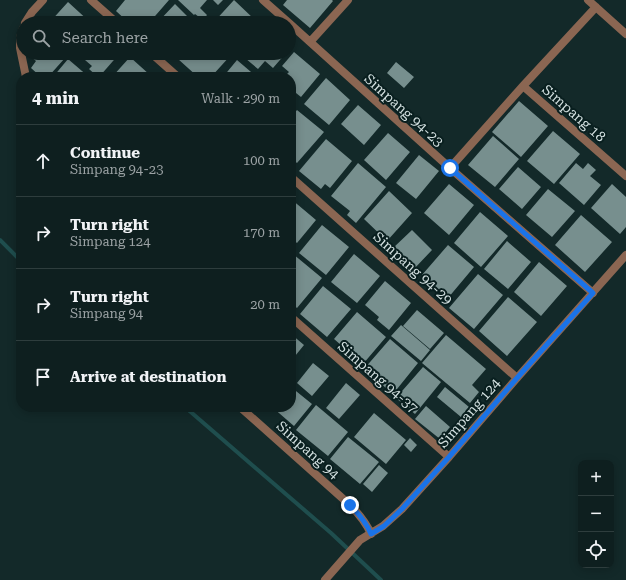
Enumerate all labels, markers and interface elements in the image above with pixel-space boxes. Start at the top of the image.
search box [16,16,296,60]
icon: search [30,27,52,49]
text: Search here [62,29,148,47]
street label: Simpang 94-23 [361,70,447,150]
street label: Simpang 18 [539,81,609,145]
text: 4 min [32,88,79,108]
text: Walk · 290 m [201,91,280,106]
text: Continue [70,144,140,162]
icon: ahead [32,150,54,172]
text: 100 m [243,153,280,168]
route start [441,159,459,177]
text: Simpang 94-23 [70,162,163,177]
text: Turn right [70,216,149,234]
icon: right [32,222,54,244]
text: 170 m [243,225,280,240]
street label: Simpang 94-29 [370,228,456,308]
text: Simpang 124 [70,234,150,249]
text: Turn right [70,288,149,306]
icon: right [32,294,54,316]
text: 20 m [250,297,280,312]
text: Simpang 94 [70,306,143,321]
street label: Simpang 94-37 [335,338,421,416]
icon: arrive [32,366,54,388]
text: Arrive at destination [70,368,226,386]
street label: Simpang 124 [435,375,504,451]
street label: Simpang 94 [273,418,343,482]
map controls [578,460,614,568]
button: + [578,460,614,496]
route end [341,496,359,514]
button: − [578,496,614,532]
button: locate [578,532,614,568]

